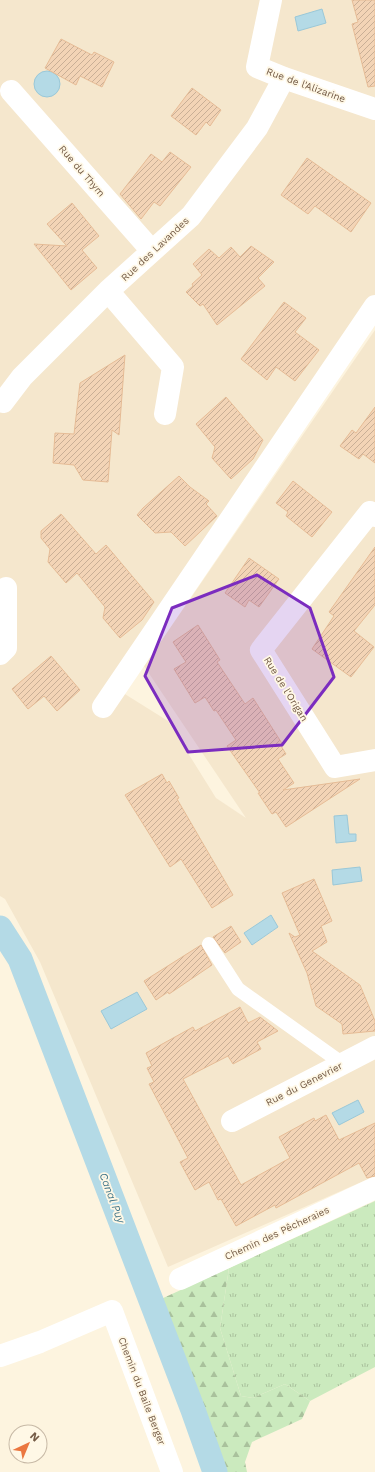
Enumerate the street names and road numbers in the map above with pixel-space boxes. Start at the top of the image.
street label: Rue de l'Alizarine [265,66,347,105]
street label: Rue du Thym [57,143,107,199]
street label: Rue des Lavandes [119,215,191,283]
street label: Rue de l'Origan [262,655,310,723]
street label: Rue du Genevrier [264,1060,344,1108]
street label: Chemin des Pêcheraies [223,1204,331,1262]
street label: Chemin du Baile Berger [116,1335,168,1447]

